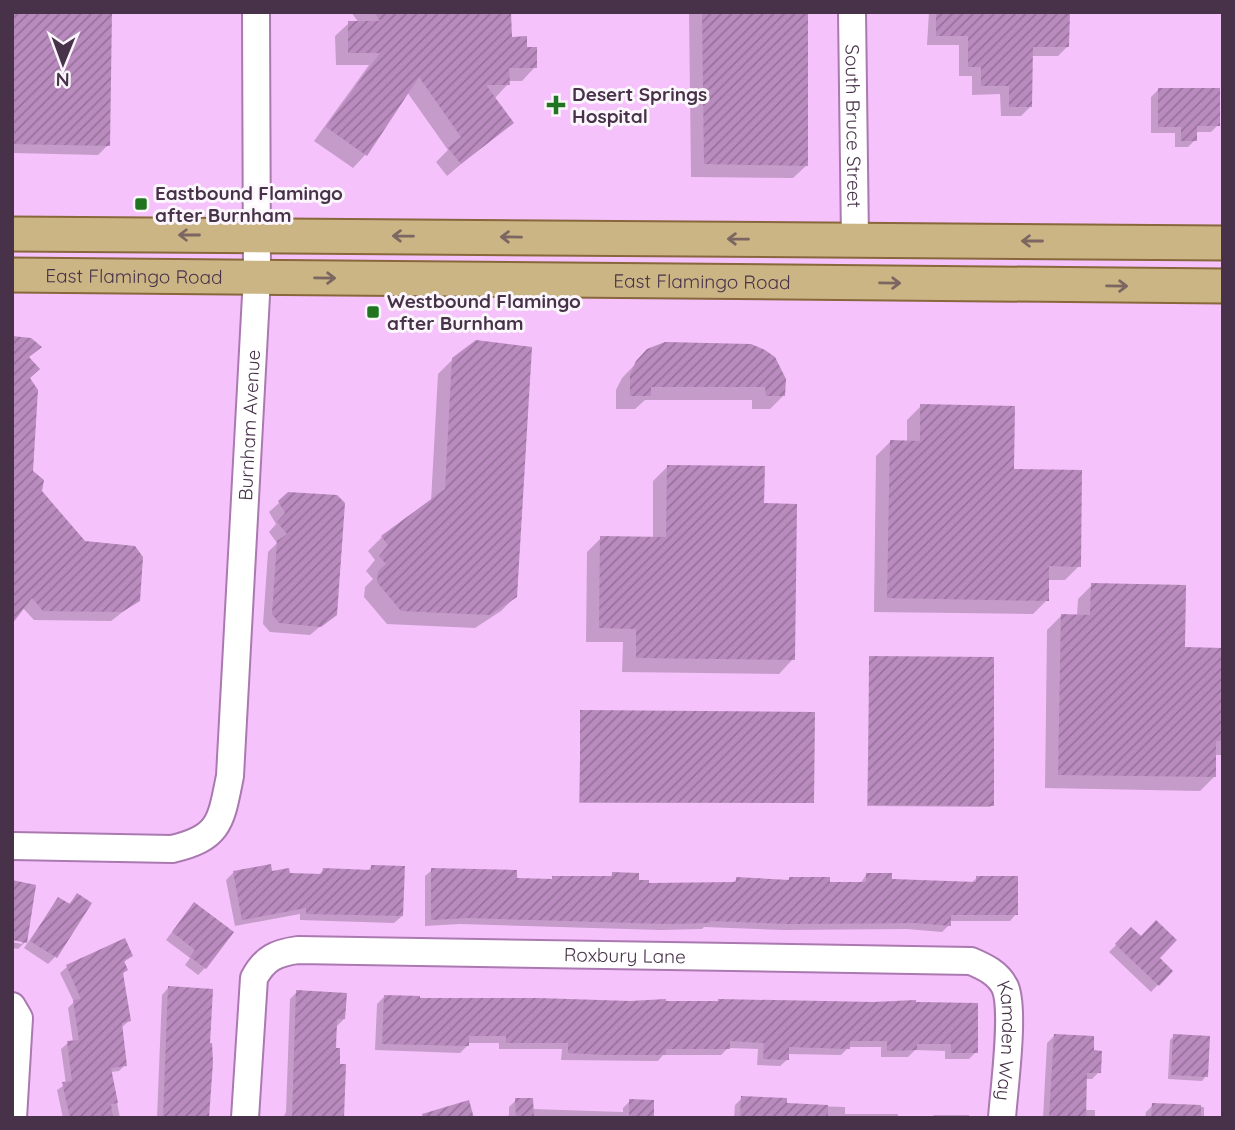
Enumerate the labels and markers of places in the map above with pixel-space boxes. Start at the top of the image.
place label: Desert Springs Hospital [572,82,707,128]
marker: Desert Springs Hospital [546,95,566,115]
place label: Eastbound Flamingo after Burnham [155,181,343,227]
marker: Eastbound Flamingo after Burnham [133,196,149,212]
place label: Westbound Flamingo after Burnham [387,289,581,335]
marker: Westbound Flamingo after Burnham [365,304,381,320]

